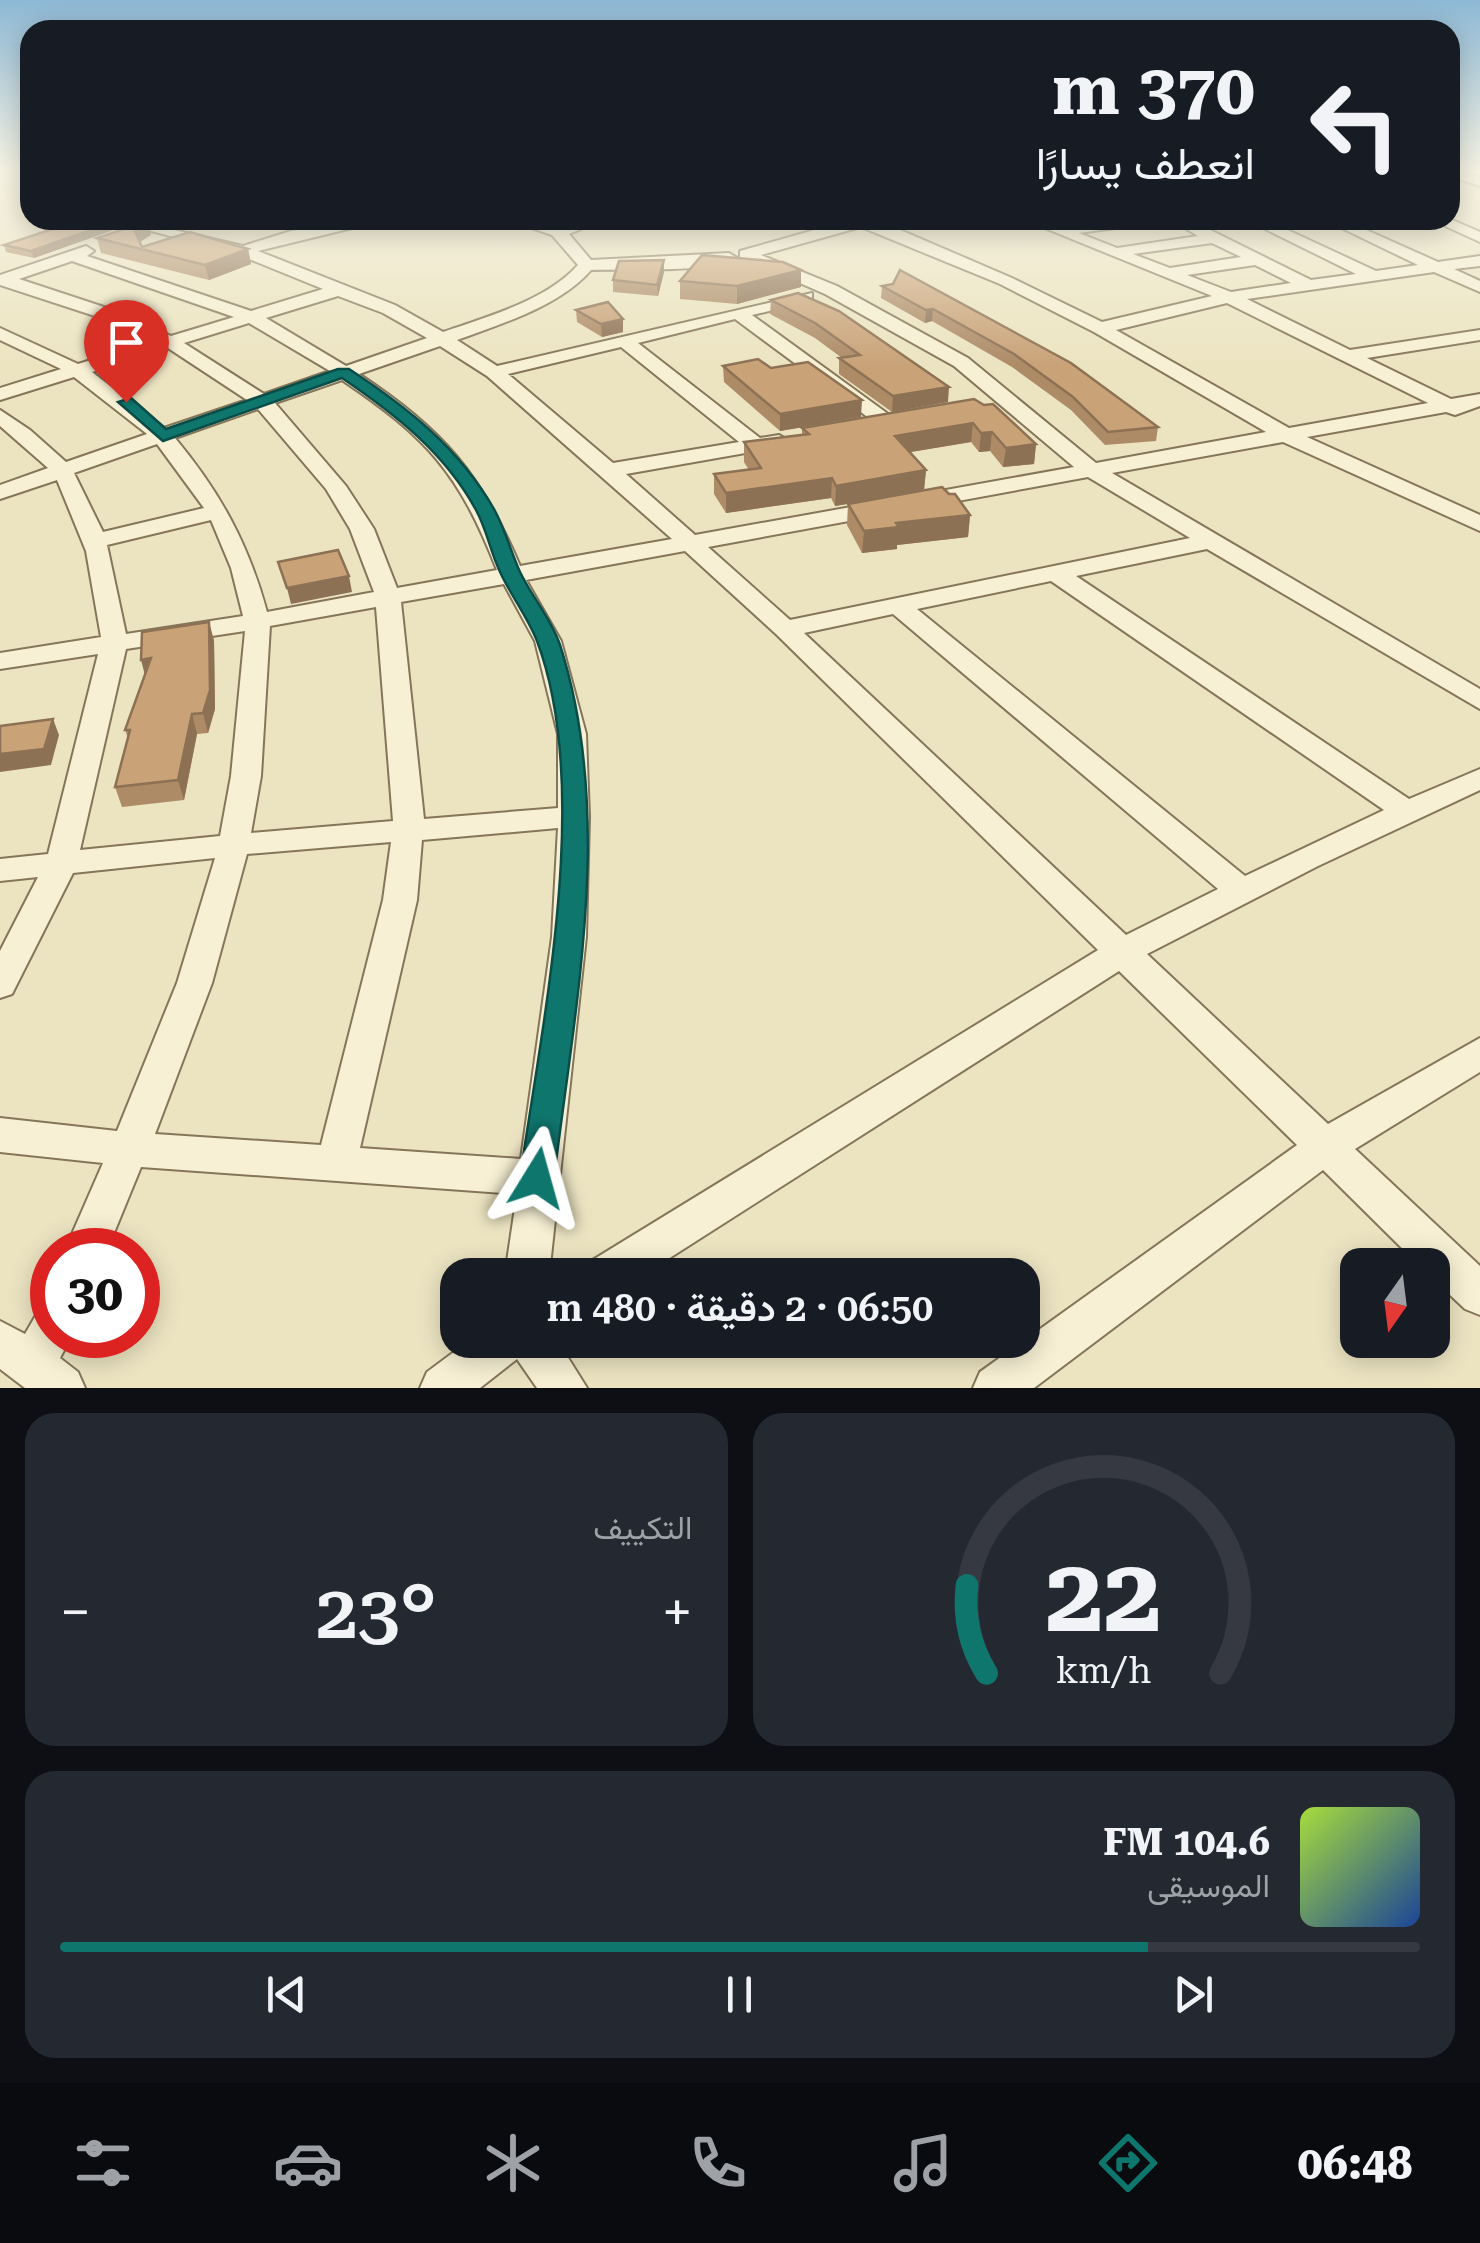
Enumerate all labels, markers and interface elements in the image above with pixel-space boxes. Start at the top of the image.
text: 370 m [1052,49,1255,131]
icon: left [1290,60,1420,190]
text: انعطف يسارًا [1036,137,1255,190]
pin [84,300,169,403]
icon: arrive [99,315,154,370]
position arrow [485,1126,589,1230]
speed limit sign: 30 [30,1228,160,1358]
north arrow [1340,1248,1450,1358]
map controls [1340,1248,1450,1358]
text: 06:50 · 2 دقيقة · 480 m [547,1286,933,1330]
text: التكييف [593,1509,693,1547]
text: 22 [1046,1535,1162,1656]
text: 23° [316,1568,437,1656]
text: − [60,1580,91,1644]
text: + [662,1580,693,1644]
text: km/h [1056,1650,1152,1692]
text: 104.6 FM [1103,1820,1270,1864]
text: الموسيقى [1147,1867,1270,1905]
icon: previous [259,1967,314,2022]
icon: pause [712,1967,767,2022]
icon: next [1166,1967,1221,2022]
icon: filters [68,2128,138,2198]
icon: car [273,2128,343,2198]
icon: climate [478,2128,548,2198]
icon: phone [683,2128,753,2198]
icon: music [888,2128,958,2198]
icon: directions [1093,2128,1163,2198]
text: 06:48 [1298,2137,1413,2190]

